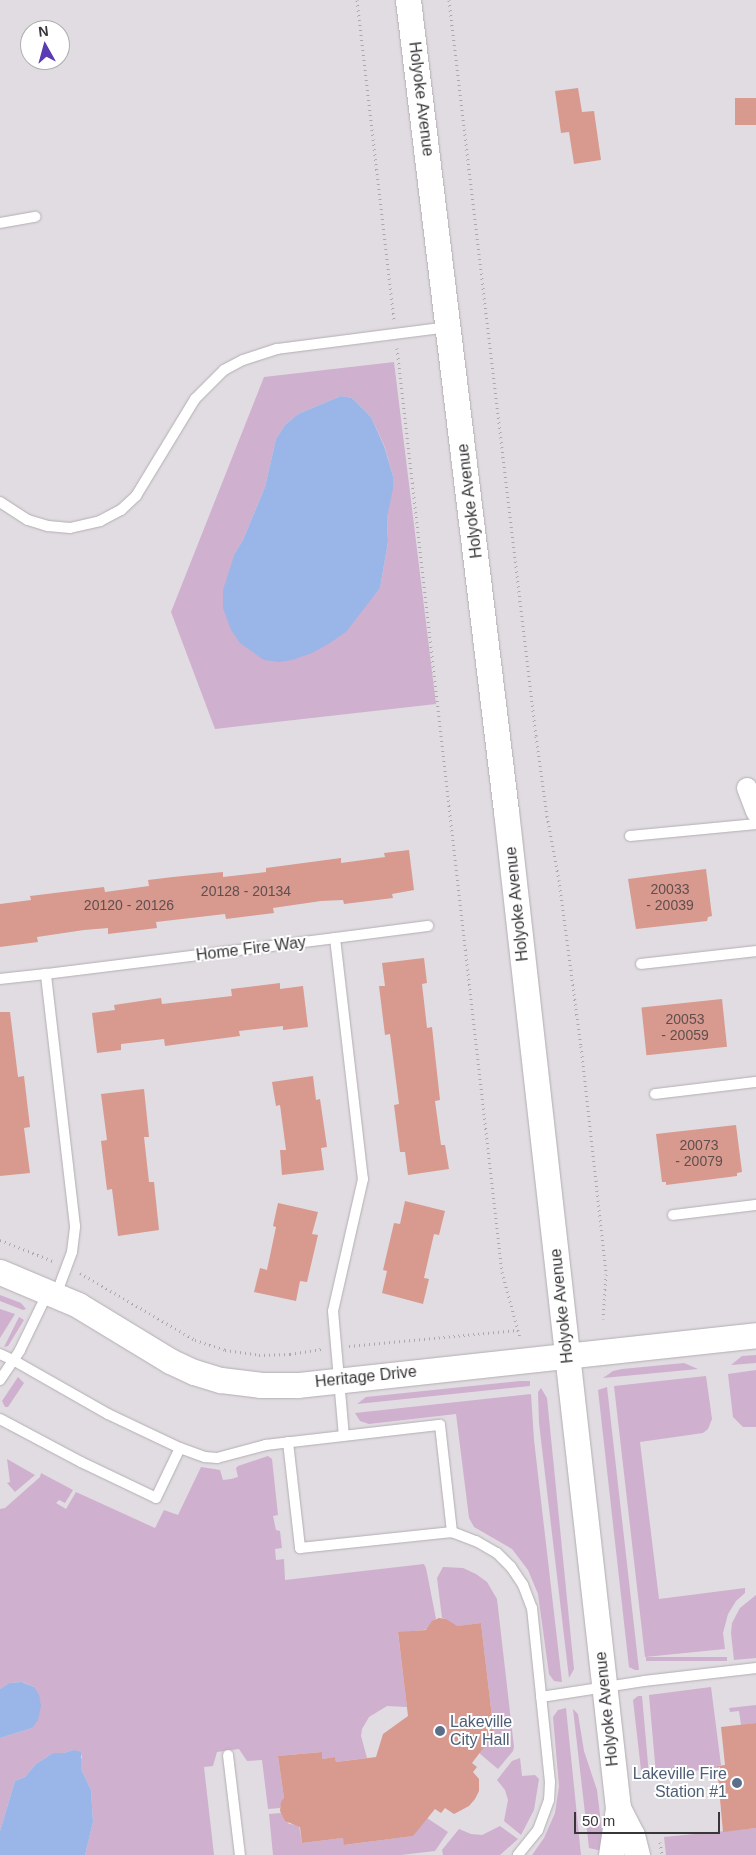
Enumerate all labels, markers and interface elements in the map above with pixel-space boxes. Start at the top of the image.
north arrow [20,20,70,70]
text: N [37,23,49,40]
street label: Holyoke Avenue [404,40,438,158]
street label: Holyoke Avenue [453,442,487,560]
street label: Holyoke Avenue [501,845,533,963]
house number: 20033 - 20039 [646,881,694,914]
house number: 20128 - 20134 [201,883,291,899]
house number: 20120 - 20126 [84,897,174,913]
street label: Home Fire Way [195,933,307,965]
house number: 20053 - 20059 [661,1011,709,1044]
house number: 20073 - 20079 [675,1137,723,1170]
street label: Holyoke Avenue [546,1247,578,1365]
street label: Heritage Drive [314,1362,418,1392]
street label: Holyoke Avenue [591,1650,623,1768]
place label: Lakeville City Hall [450,1712,512,1750]
marker: Lakeville City Hall [434,1725,446,1737]
place label: Lakeville Fire Station #1 [633,1764,727,1802]
marker: Lakeville Fire Station #1 [731,1777,743,1789]
scale bar [576,1802,722,1834]
text: 50 m [582,1812,615,1829]

